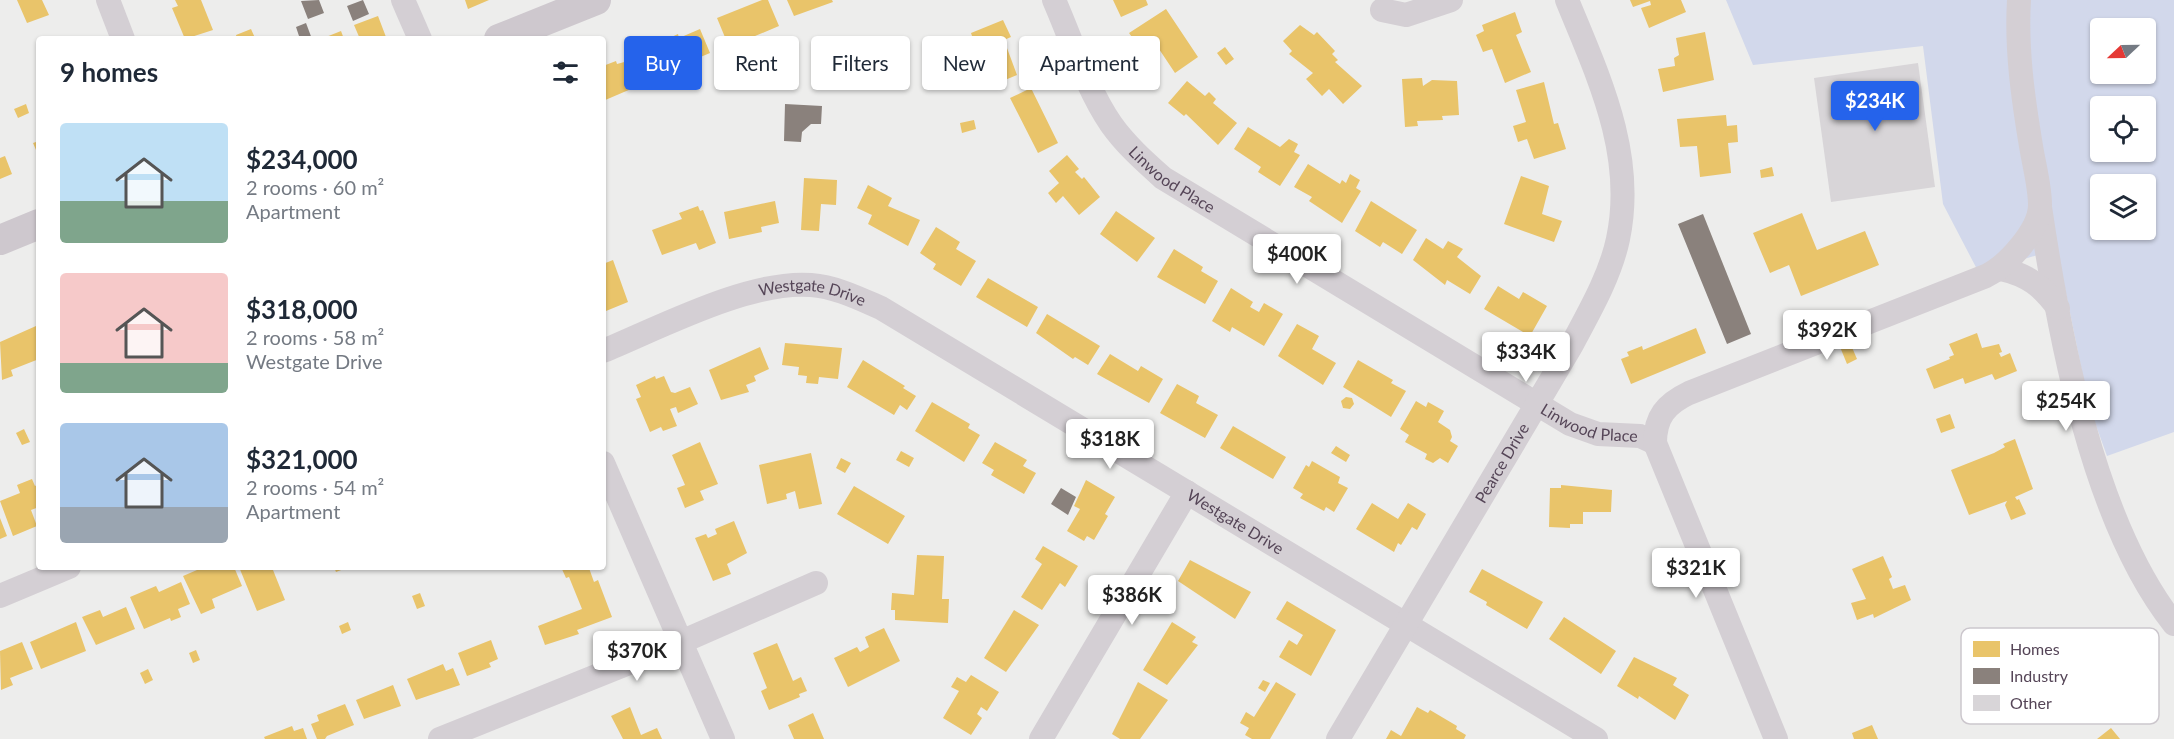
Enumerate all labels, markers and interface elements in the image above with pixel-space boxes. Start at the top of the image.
north arrow [2090,18,2156,84]
map controls [2090,18,2156,240]
chip: Buy [624,36,702,90]
chip: Rent [714,36,799,90]
chip: Filters [811,36,910,90]
chip: New [922,36,1007,90]
chip: Apartment [1019,36,1160,90]
text: 9 homes [60,56,158,88]
icon: filters [549,56,582,89]
pin: $234K [1833,81,1917,132]
text: $234K [1845,88,1905,112]
button: locate [2090,96,2156,162]
street label: Linwood Place [1125,142,1219,216]
text: $234,000 [246,143,358,175]
icon: home [108,147,180,219]
button: layers [2090,174,2156,240]
text: 2 rooms · 60 m² [246,175,384,199]
text: Apartment [246,199,340,223]
pin: $400K [1255,234,1339,285]
text: $400K [1267,241,1327,265]
street label: Westgate Drive [757,275,869,309]
text: $318,000 [246,293,358,325]
icon: home [108,297,180,369]
pin: $392K [1785,310,1869,361]
text: $392K [1797,317,1857,341]
text: 2 rooms · 58 m² [246,325,384,349]
pin: $334K [1484,332,1568,383]
text: $334K [1496,339,1556,363]
text: Westgate Drive [246,349,383,373]
pin: $254K [2024,381,2108,432]
text: $254K [2036,388,2096,412]
street label: Linwood Place [1538,399,1638,445]
pin: $318K [1068,419,1152,470]
street label: Pearce Drive [1470,419,1532,506]
text: $318K [1080,426,1140,450]
text: $321,000 [246,443,358,475]
icon: home [108,447,180,519]
text: 2 rooms · 54 m² [246,475,384,499]
street label: Westgate Drive [1184,485,1287,558]
text: Apartment [246,499,340,523]
pin: $321K [1654,548,1738,599]
text: $321K [1666,555,1726,579]
pin: $386K [1090,575,1174,626]
text: $386K [1102,582,1162,606]
legend [1961,628,2159,724]
pin: $370K [595,631,679,682]
text: $370K [607,638,667,662]
text: Homes [2010,639,2060,658]
text: Industry [2010,666,2069,685]
text: Other [2010,693,2052,712]

